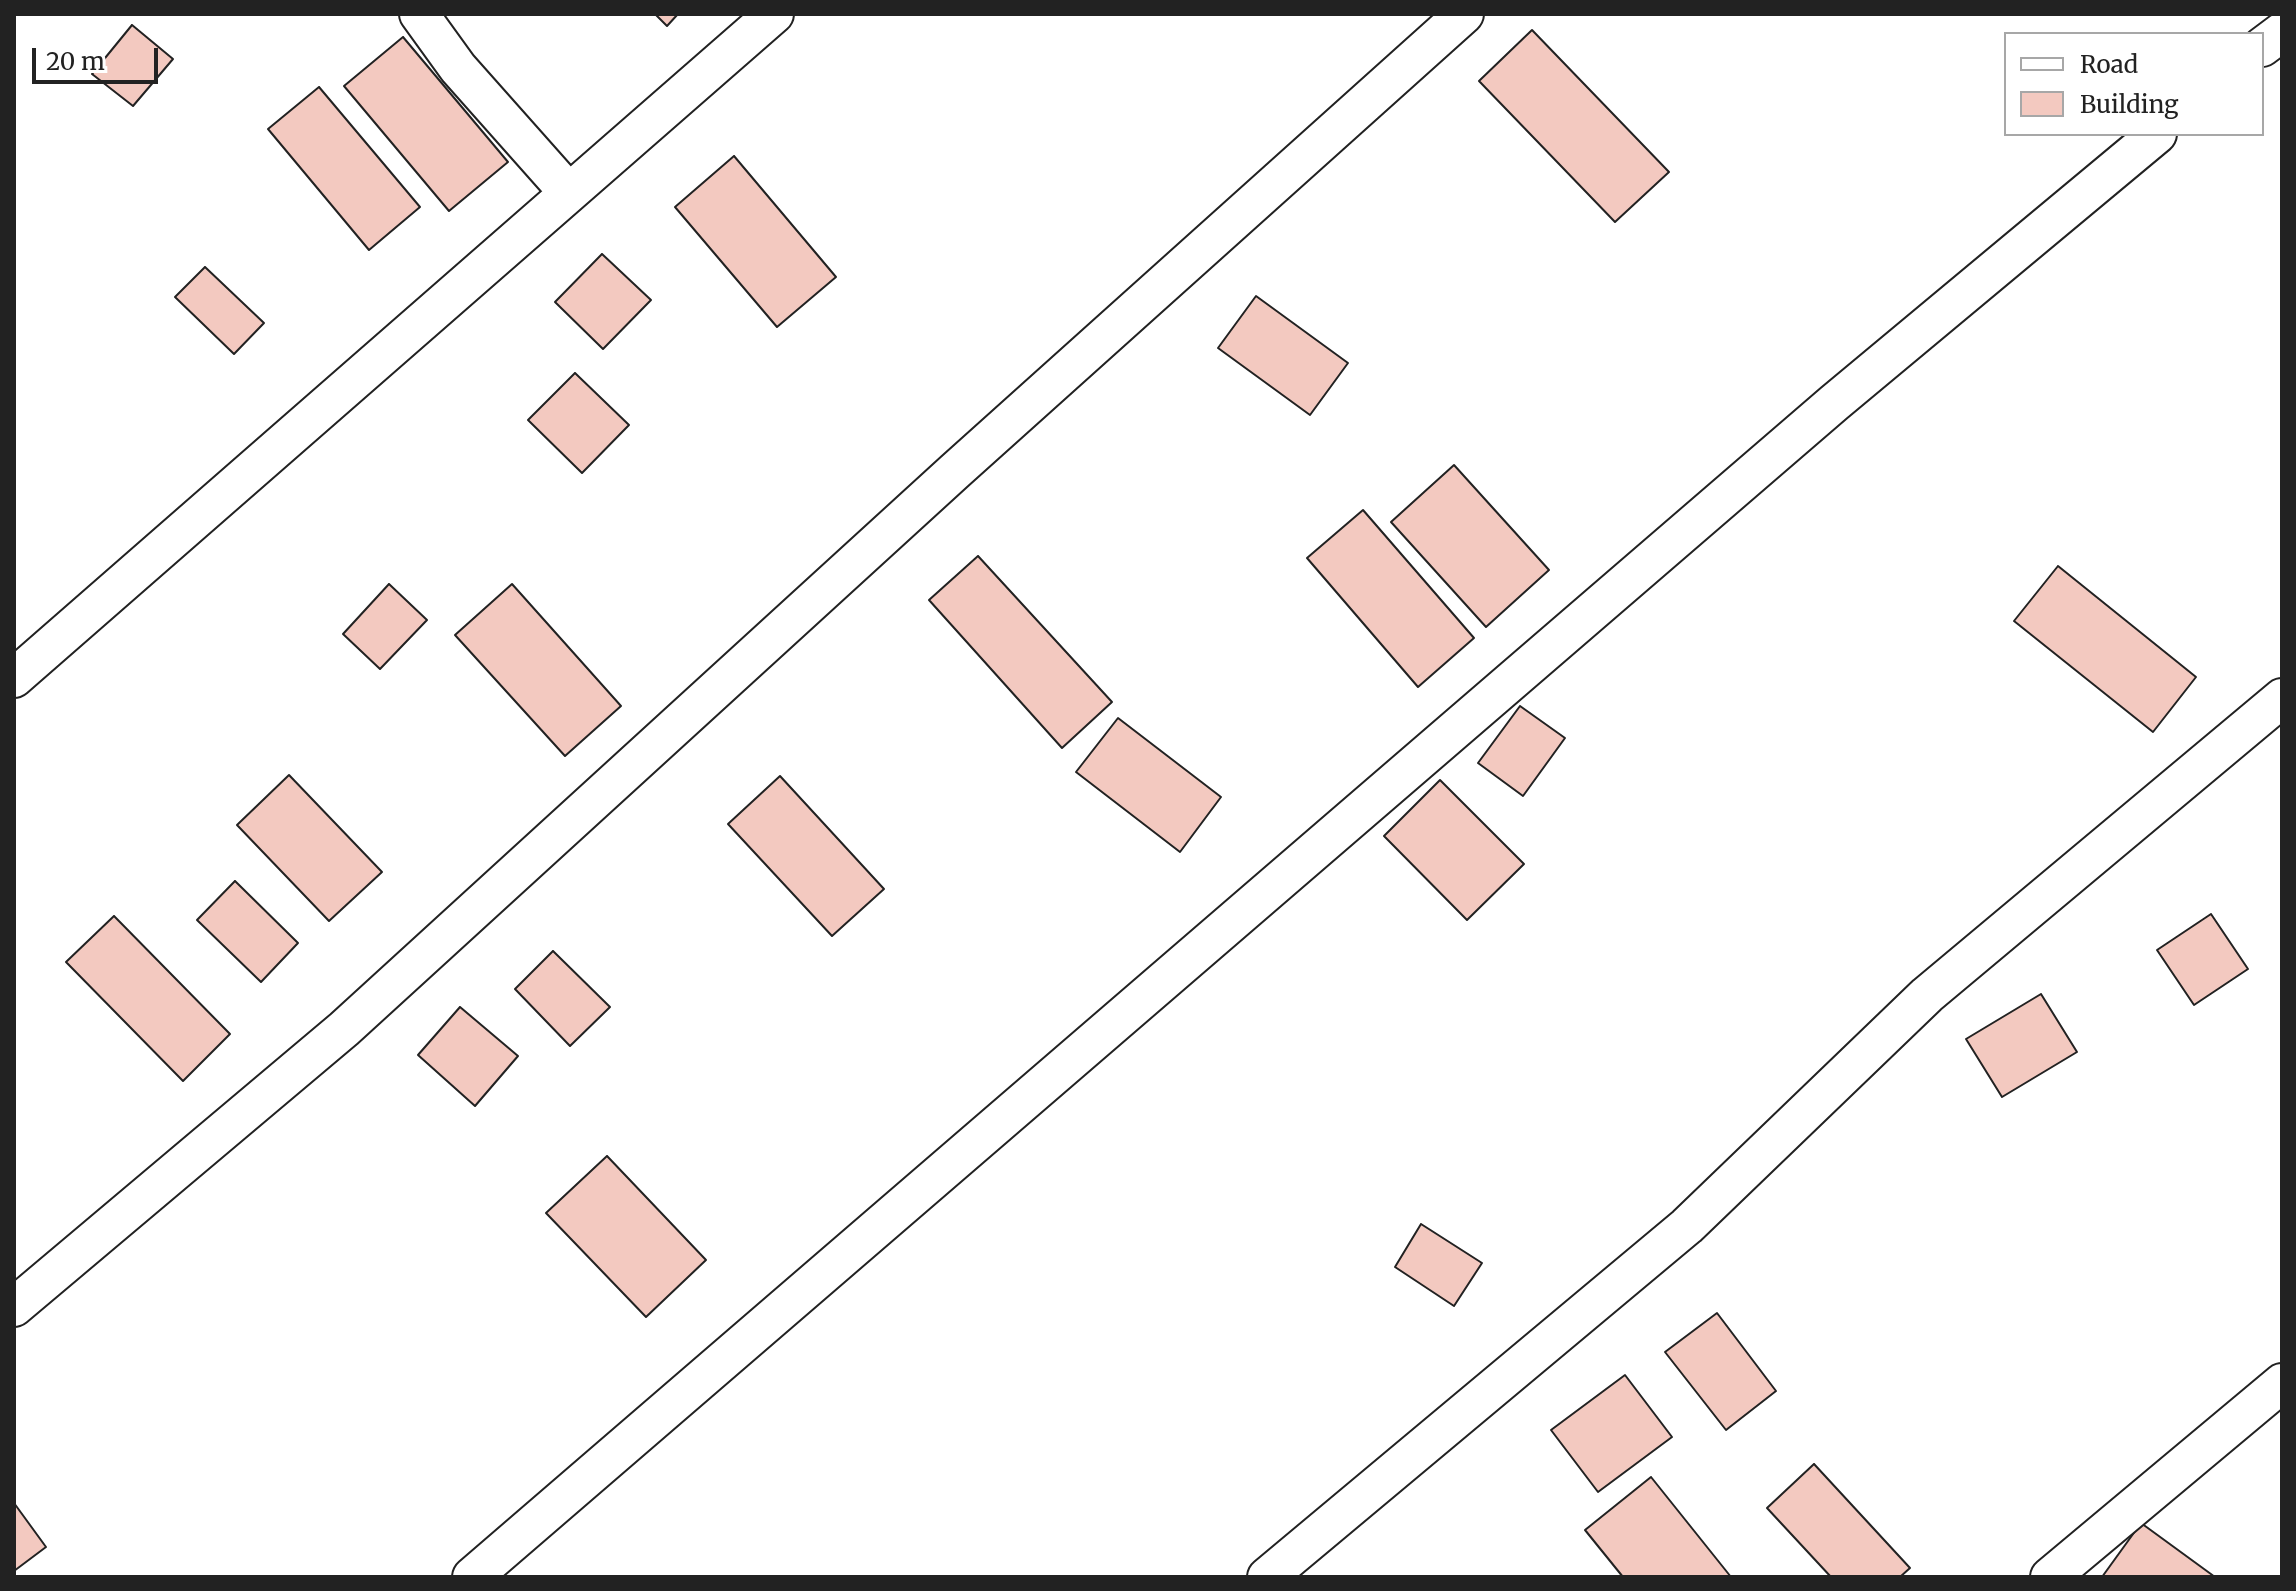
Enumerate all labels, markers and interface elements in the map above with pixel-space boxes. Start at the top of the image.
scale bar [36,32,162,82]
legend [2004,32,2264,136]
text: 20 m [46,46,105,77]
text: Road [2080,49,2138,80]
text: Building [2080,89,2179,120]

